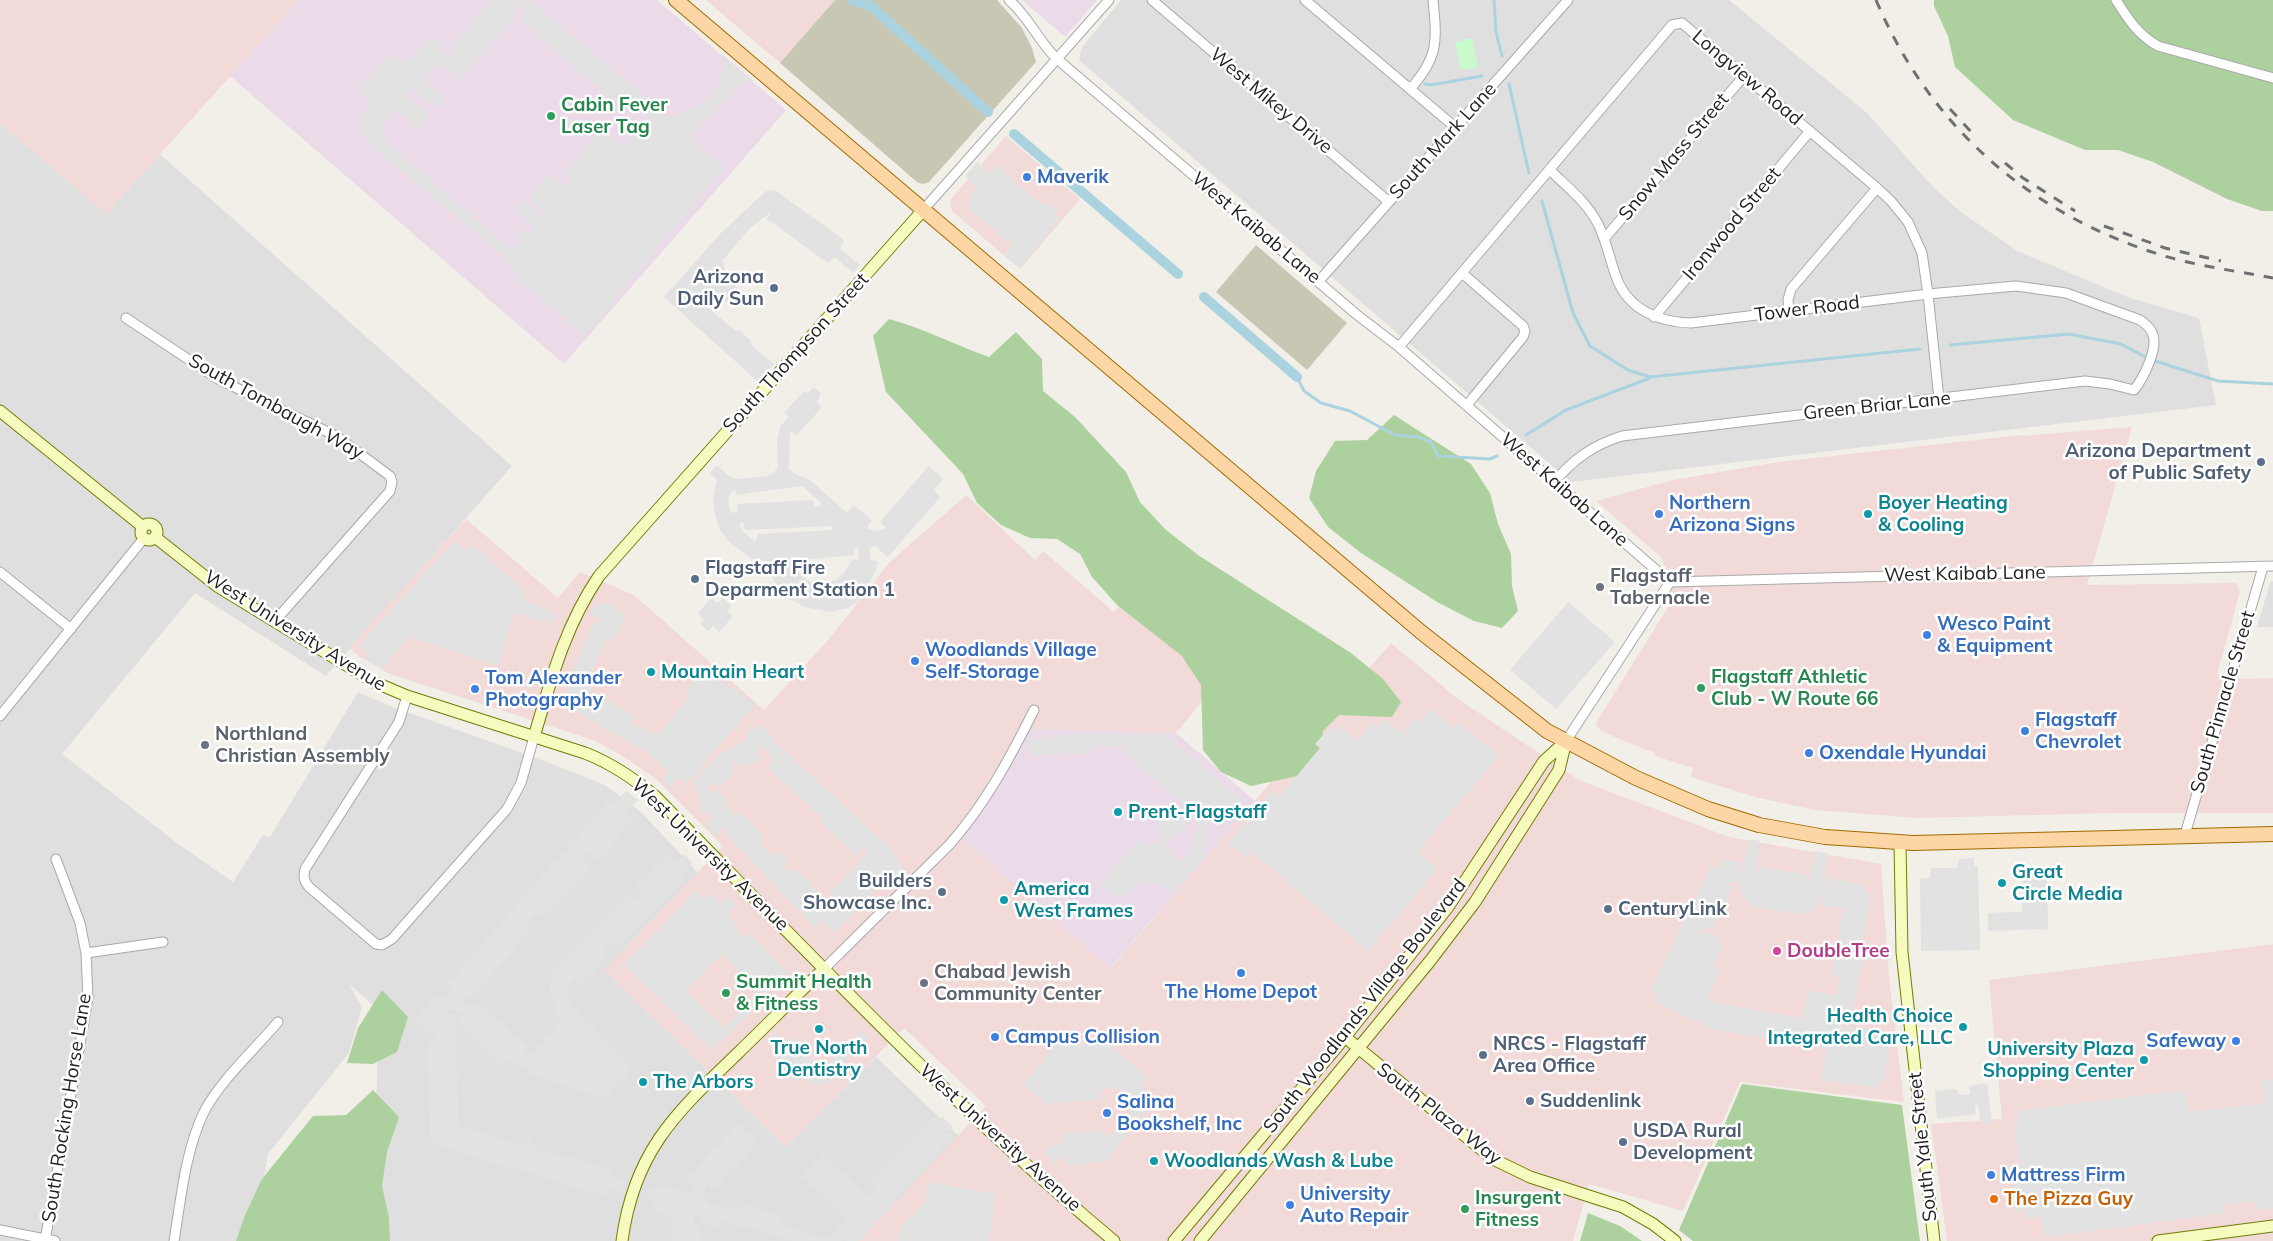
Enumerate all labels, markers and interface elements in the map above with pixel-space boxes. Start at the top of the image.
street label: Longview Road [1687,25,1807,131]
street label: West Mikey Drive [1205,43,1337,159]
street label: South Mark Lane [1385,78,1501,204]
street label: Snow Mass Street [1614,89,1734,225]
place label: Cabin Fever Laser Tag [561,94,668,138]
marker: Cabin Fever Laser Tag [545,110,557,122]
street label: Ironwood Street [1678,163,1786,285]
place label: Maverik [1037,166,1109,188]
street label: West Kaibab Lane [1187,167,1325,289]
marker: Maverik [1021,171,1033,183]
place label: Arizona Daily Sun [677,266,764,310]
street label: South Thompson Street [718,269,874,437]
marker: Arizona Daily Sun [768,282,780,294]
street label: Tower Road [1753,291,1861,327]
street label: South Tombaugh Way [184,349,368,465]
street label: Green Briar Lane [1802,387,1952,425]
street label: West Kaibab Lane [1496,428,1632,552]
place label: Arizona Department of Public Safety [2065,440,2251,484]
marker: Arizona Department of Public Safety [2255,456,2267,468]
place label: Northern Arizona Signs [1669,492,1795,536]
place label: Boyer Heating & Cooling [1878,492,2008,536]
marker: Northern Arizona Signs [1653,508,1665,520]
marker: Boyer Heating & Cooling [1862,508,1874,520]
place label: Flagstaff Fire Deparment Station 1 [705,557,895,601]
street label: West Kaibab Lane [1884,561,2046,587]
place label: Flagstaff Tabernacle [1610,565,1710,609]
street label: West University Avenue [200,566,390,696]
marker: Flagstaff Fire Deparment Station 1 [689,573,701,585]
marker: Flagstaff Tabernacle [1594,581,1606,593]
street label: South Pinnacle Street [2186,608,2260,796]
place label: Wesco Paint & Equipment [1937,613,2053,657]
marker: Wesco Paint & Equipment [1921,629,1933,641]
place label: Woodlands Village Self-Storage [925,639,1097,683]
marker: Woodlands Village Self-Storage [909,655,921,667]
place label: Mountain Heart [661,661,804,683]
marker: Mountain Heart [645,666,657,678]
place label: Flagstaff Athletic Club - W Route 66 [1711,666,1879,710]
place label: Tom Alexander Photography [485,667,622,711]
marker: Flagstaff Athletic Club - W Route 66 [1695,682,1707,694]
marker: Tom Alexander Photography [469,683,481,695]
place label: Flagstaff Chevrolet [2035,709,2121,753]
place label: Northland Christian Assembly [215,723,390,767]
marker: Flagstaff Chevrolet [2019,725,2031,737]
marker: Northland Christian Assembly [199,739,211,751]
place label: Oxendale Hyundai [1819,742,1986,764]
marker: Oxendale Hyundai [1803,747,1815,759]
street label: West University Avenue [627,774,793,936]
place label: Prent-Flagstaff [1128,801,1266,823]
marker: Prent-Flagstaff [1112,806,1124,818]
place label: Great Circle Media [2012,861,2123,905]
place label: Builders Showcase Inc. [803,870,932,914]
street label: South Woodlands Village Boulevard [1259,874,1471,1138]
marker: Great Circle Media [1996,877,2008,889]
place label: America West Frames [1014,878,1133,922]
marker: Builders Showcase Inc. [936,886,948,898]
marker: America West Frames [998,894,1010,906]
place label: CenturyLink [1618,898,1727,920]
marker: CenturyLink [1602,903,1614,915]
place label: DoubleTree [1787,940,1890,962]
marker: DoubleTree [1771,945,1783,957]
place label: Chabad Jewish Community Center [934,961,1102,1005]
marker: The Home Depot [1235,967,1247,979]
place label: Summit Health & Fitness [736,971,872,1015]
marker: Chabad Jewish Community Center [918,977,930,989]
place label: The Home Depot [1165,981,1317,1003]
marker: Summit Health & Fitness [720,987,732,999]
street label: South Rocking Horse Lane [38,992,96,1224]
place label: Health Choice Integrated Care, LLC [1767,1005,1953,1049]
marker: Health Choice Integrated Care, LLC [1957,1021,1969,1033]
marker: True North Dentistry [813,1023,825,1035]
place label: Campus Collision [1005,1026,1160,1048]
place label: Safeway [2146,1030,2226,1052]
marker: Campus Collision [989,1031,1001,1043]
place label: NRCS - Flagstaff Area Office [1493,1033,1646,1077]
marker: Safeway [2230,1035,2242,1047]
place label: True North Dentistry [771,1037,867,1081]
place label: University Plaza Shopping Center [1983,1038,2134,1082]
marker: NRCS - Flagstaff Area Office [1477,1049,1489,1061]
marker: University Plaza Shopping Center [2138,1054,2150,1066]
street label: South Plaza Way [1372,1058,1506,1170]
street label: West University Avenue [914,1059,1086,1217]
place label: The Arbors [653,1071,753,1093]
street label: South Yale Street [1904,1071,1942,1223]
marker: The Arbors [637,1076,649,1088]
place label: Suddenlink [1540,1090,1641,1112]
place label: Salina Bookshelf, Inc [1117,1091,1242,1135]
marker: Suddenlink [1524,1095,1536,1107]
marker: Salina Bookshelf, Inc [1101,1107,1113,1119]
place label: USDA Rural Development [1633,1120,1752,1164]
marker: USDA Rural Development [1617,1136,1629,1148]
place label: Woodlands Wash & Lube [1164,1150,1393,1172]
marker: Woodlands Wash & Lube [1148,1155,1160,1167]
place label: Mattress Firm [2001,1164,2126,1186]
marker: Mattress Firm [1985,1169,1997,1181]
place label: University Auto Repair [1300,1183,1409,1227]
place label: Insurgent Fitness [1475,1187,1561,1231]
place label: The Pizza Guy [2004,1188,2133,1210]
marker: The Pizza Guy [1988,1193,2000,1205]
marker: University Auto Repair [1284,1199,1296,1211]
marker: Insurgent Fitness [1459,1203,1471,1215]

